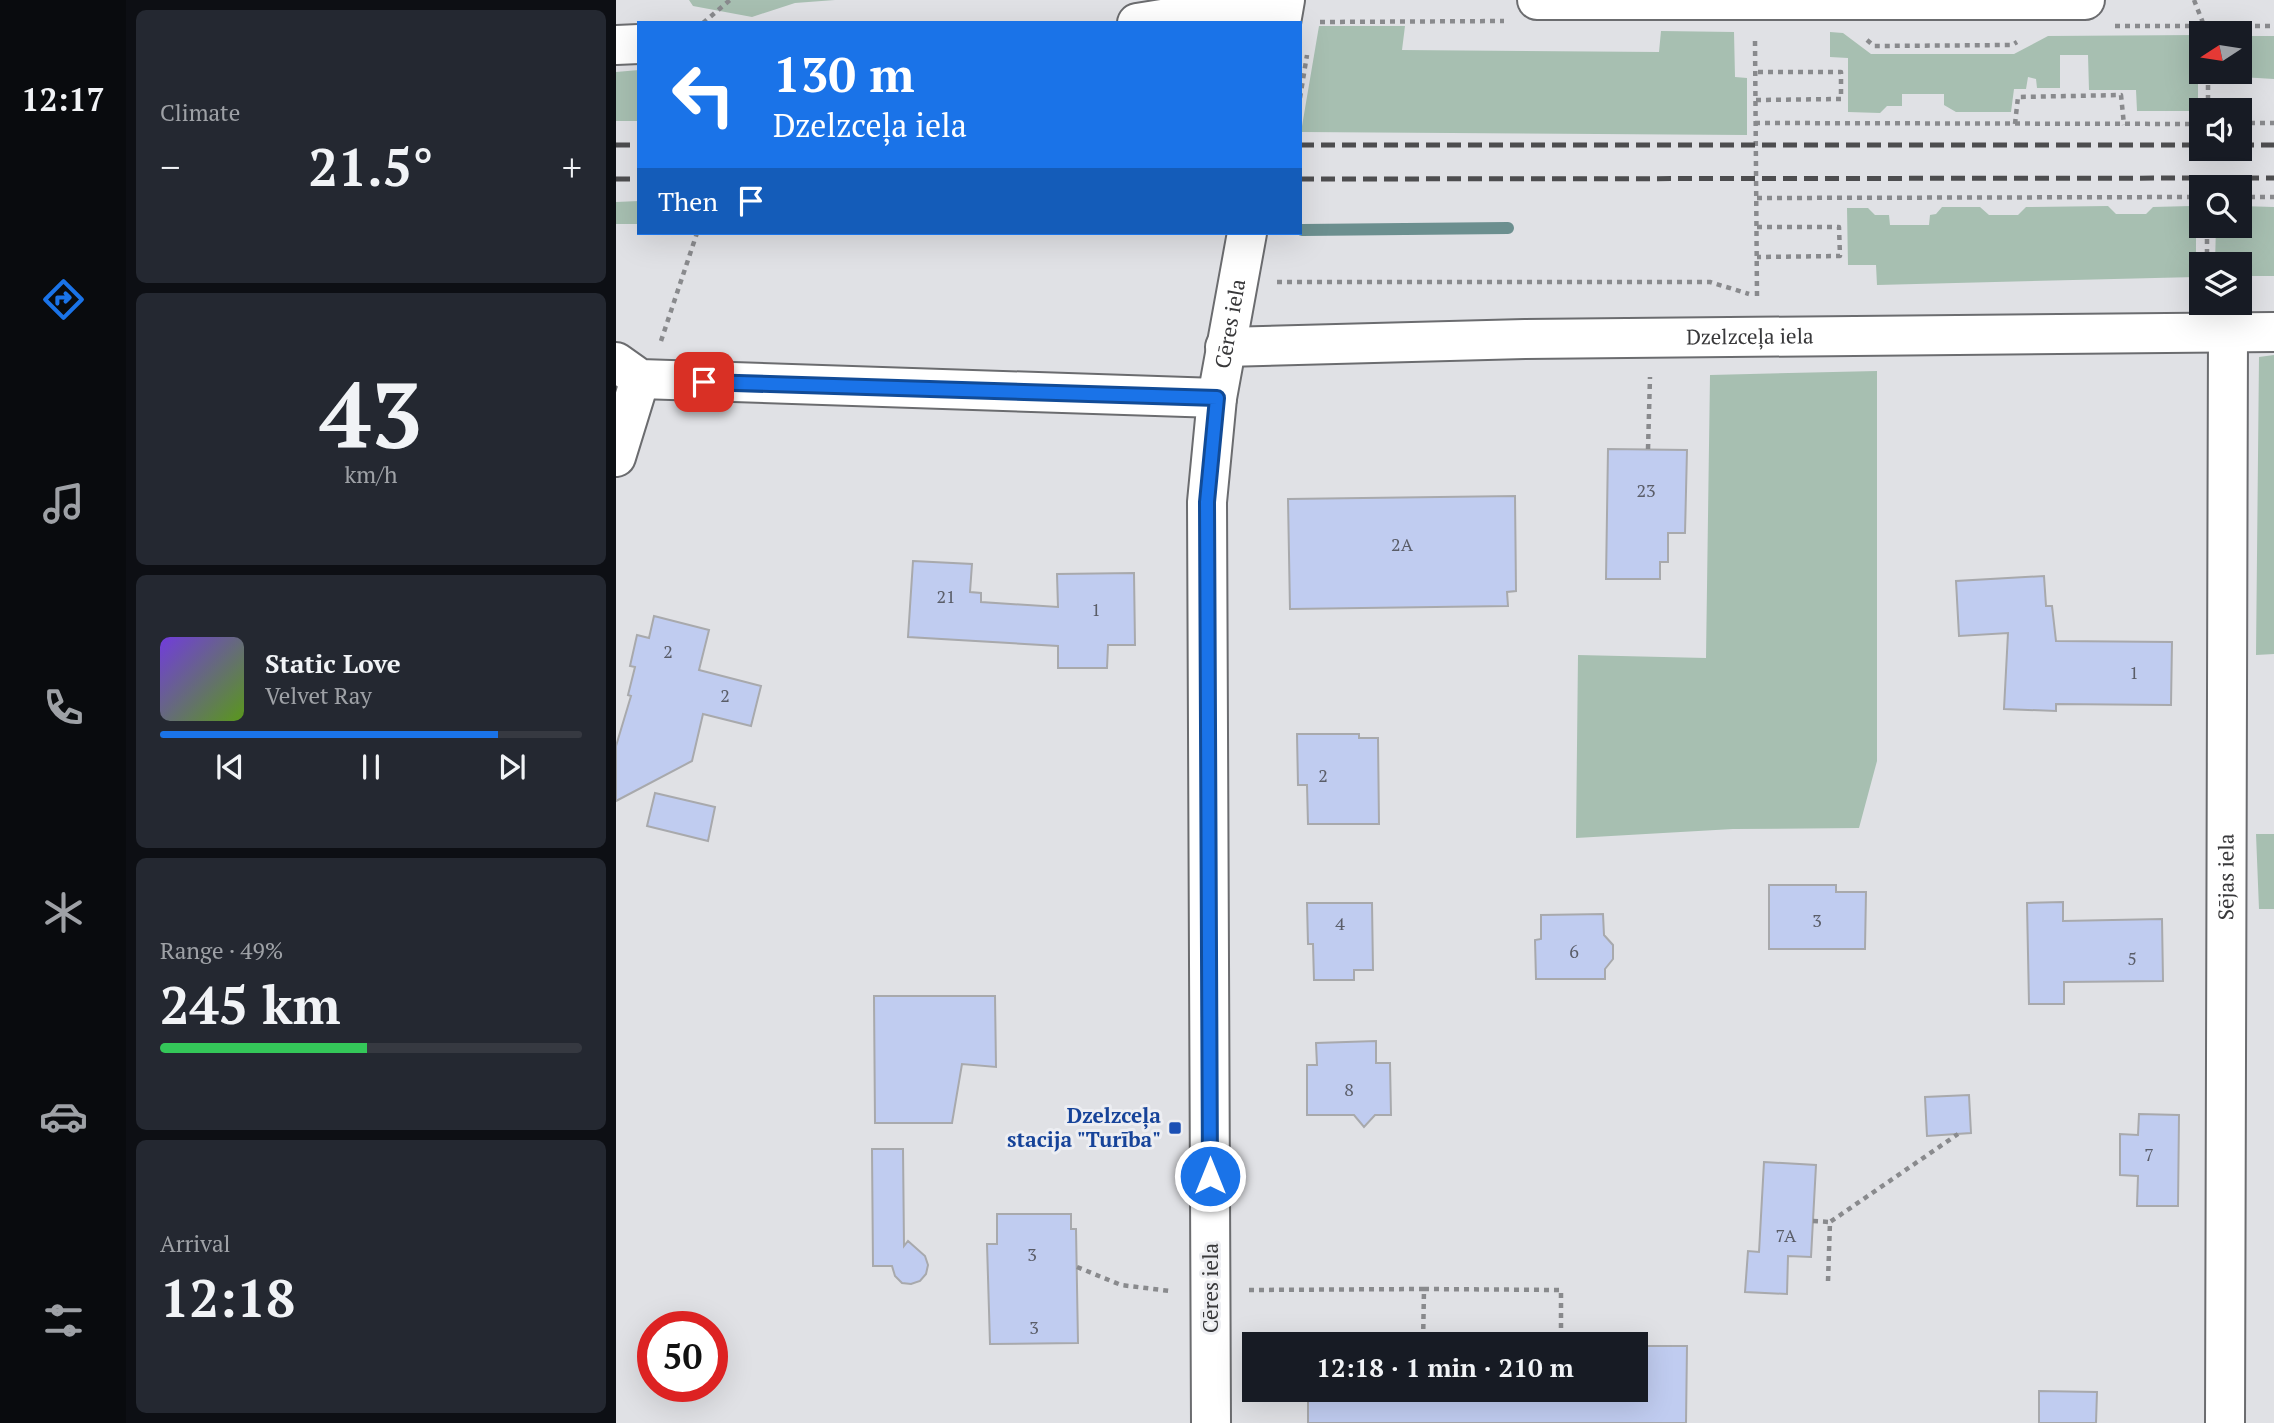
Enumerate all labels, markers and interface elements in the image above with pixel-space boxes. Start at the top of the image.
north arrow [2189,21,2252,84]
map controls [2189,21,2252,315]
text: 130 m [773,41,915,106]
icon: left [658,49,749,140]
text: 12:17 [21,78,105,120]
text: Climate [160,97,240,128]
button: sound [2189,98,2252,161]
text: Dzelzceļa iela [773,104,967,146]
text: 21.5° [308,132,434,201]
text: − [160,142,180,192]
text: + [562,142,582,192]
button: search [2189,175,2252,238]
icon: arrive [732,182,770,220]
text: Then [658,184,718,218]
button: layers [2189,252,2252,315]
icon: directions [39,275,88,324]
street label: Cēres iela [1208,276,1251,370]
street label: Dzelzceļa iela [1686,321,1814,350]
pin [674,352,734,412]
text: 43 [320,353,422,474]
icon: arrive [685,363,723,401]
text: km/h [344,459,398,490]
house number: 23 [1636,478,1656,502]
icon: music [39,479,88,528]
house number: 2A [1391,532,1414,556]
house number: 21 [936,584,956,608]
house number: 1 [1091,597,1101,621]
house number: 2 [663,639,673,663]
text: Static Love [265,646,401,680]
house number: 1 [2129,660,2139,684]
text: Velvet Ray [265,680,372,711]
icon: phone [39,683,88,732]
house number: 2 [720,683,730,707]
icon: previous [211,748,249,786]
icon: pause [352,748,390,786]
icon: next [493,748,531,786]
house number: 2 [1318,763,1328,787]
street label: Sējas iela [2211,833,2240,920]
icon: climate [39,888,88,937]
house number: 3 [1812,908,1822,932]
house number: 4 [1335,911,1345,935]
text: Range · 49% [160,935,283,966]
house number: 6 [1569,939,1579,963]
house number: 5 [2127,946,2137,970]
text: 245 km [160,970,341,1039]
house number: 8 [1344,1077,1354,1101]
icon: car [39,1092,88,1141]
place label: Dzelzceļa stacija "Turība" [1007,1101,1161,1153]
marker: Dzelzceļa stacija "Turība" [1167,1120,1183,1136]
position arrow [1173,1139,1247,1213]
house number: 7 [2144,1142,2154,1166]
house number: 7A [1776,1223,1797,1247]
text: Arrival [160,1228,231,1259]
house number: 3 [1027,1242,1037,1266]
street label: Cēres iela [1196,1242,1224,1333]
text: 12:18 [160,1263,295,1332]
icon: filters [39,1296,88,1345]
speed limit sign: 50 [637,1311,728,1402]
house number: 3 [1029,1315,1039,1339]
text: 12:18 · 1 min · 210 m [1316,1350,1574,1384]

